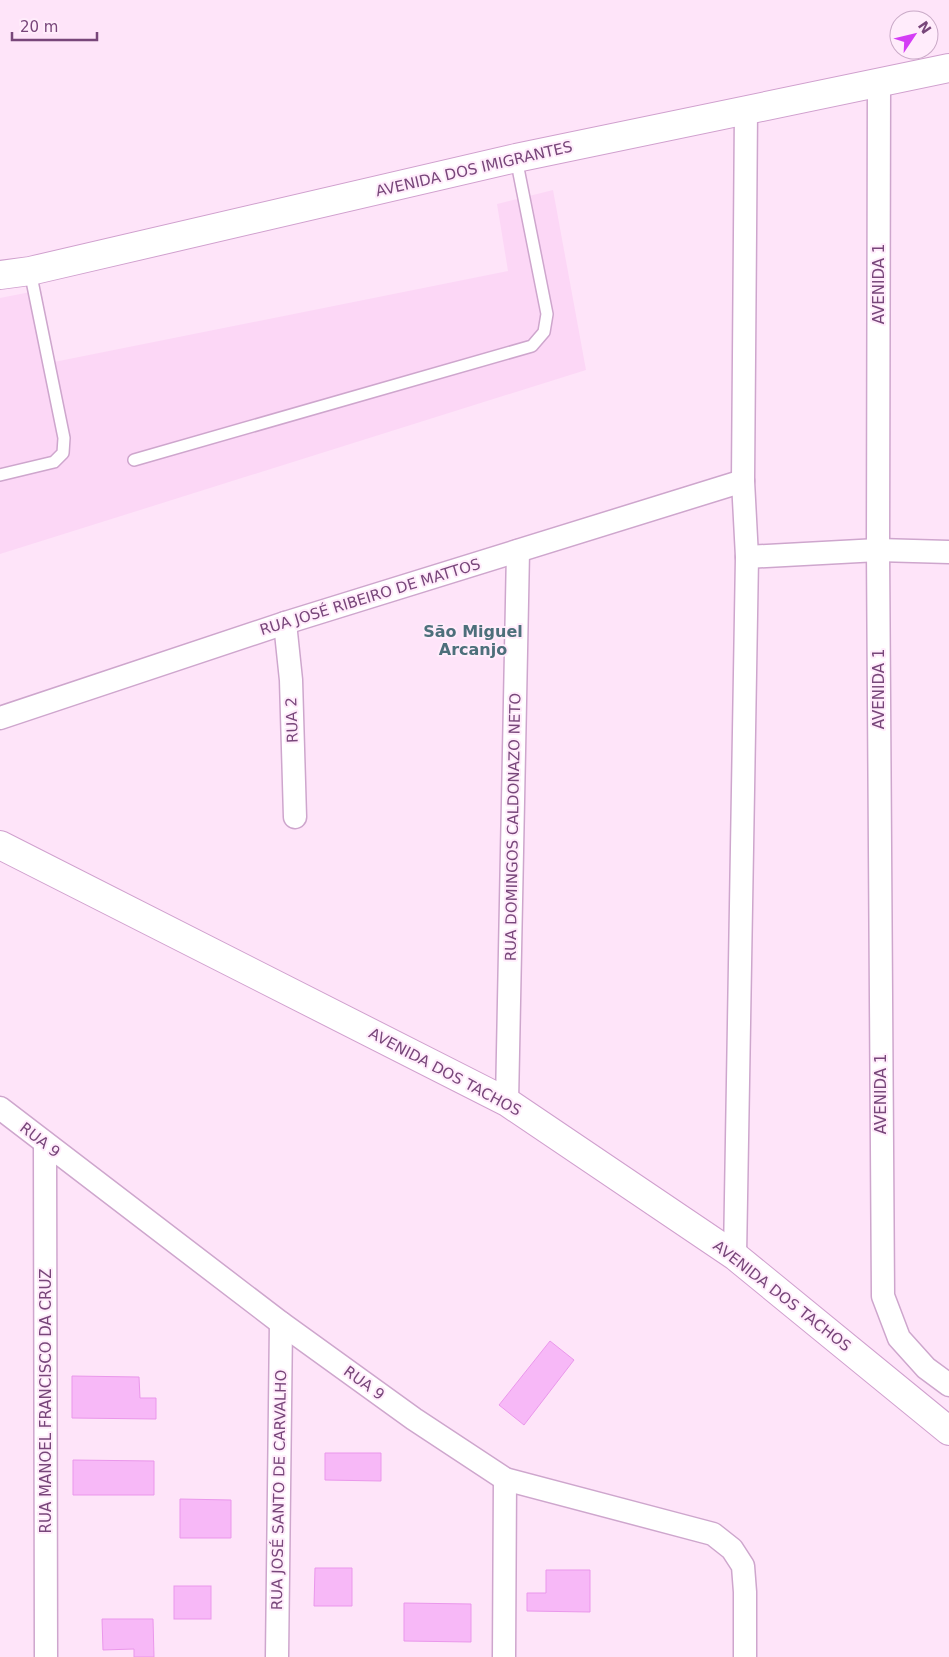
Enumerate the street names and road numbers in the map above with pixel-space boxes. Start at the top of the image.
street label: AVENIDA DOS IMIGRANTES [374,138,574,200]
street label: AVENIDA 1 [870,244,888,324]
street label: RUA JOSÉ RIBEIRO DE MATTOS [257,554,482,639]
street label: AVENIDA 1 [870,649,888,729]
street label: RUA DOMINGOS CALDONAZO NETO [502,693,524,961]
street label: RUA 2 [282,697,302,743]
street label: AVENIDA DOS TACHOS [366,1024,524,1120]
street label: AVENIDA 1 [872,1054,890,1134]
street label: RUA 9 [16,1119,64,1161]
street label: AVENIDA DOS TACHOS [710,1237,854,1355]
street label: RUA MANOEL FRANCISCO DA CRUZ [37,1269,55,1533]
street label: RUA 9 [340,1362,388,1404]
street label: RUA JOSÉ SANTO DE CARVALHO [267,1370,290,1610]

